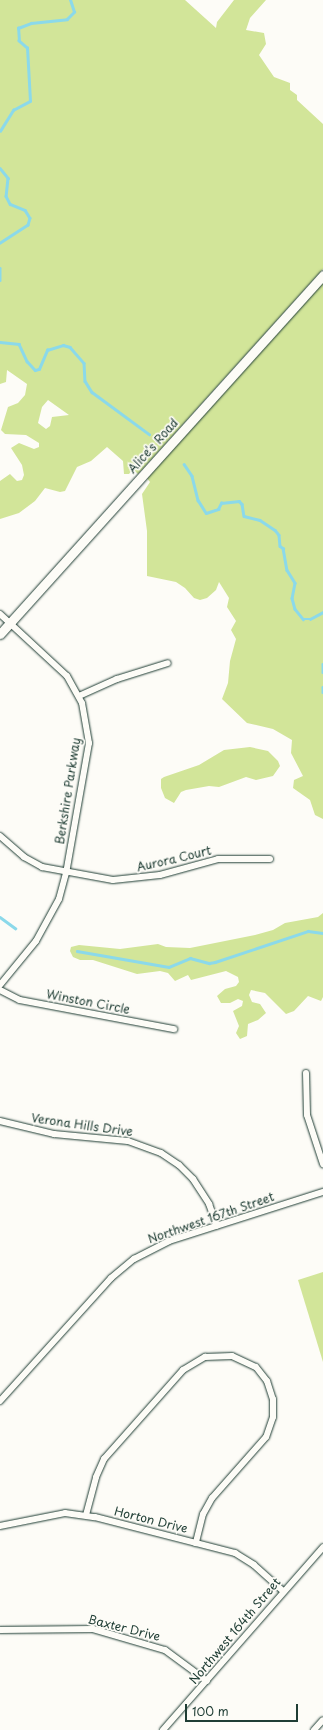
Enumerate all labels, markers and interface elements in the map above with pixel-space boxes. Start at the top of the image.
street label: Alice's Road [125,416,181,476]
street label: Berkshire Parkway [52,737,84,845]
street label: Aurora Court [135,843,213,875]
street label: Winston Circle [45,987,131,1017]
street label: Verona Hills Drive [30,1111,134,1139]
street label: Northwest 167th Street [145,1189,277,1247]
street label: Horton Drive [113,1504,189,1536]
street label: Northwest 164th Street [186,1574,284,1688]
street label: Baxter Drive [86,1612,162,1644]
scale bar [187,1696,300,1722]
text: 100 m [192,1702,229,1720]

